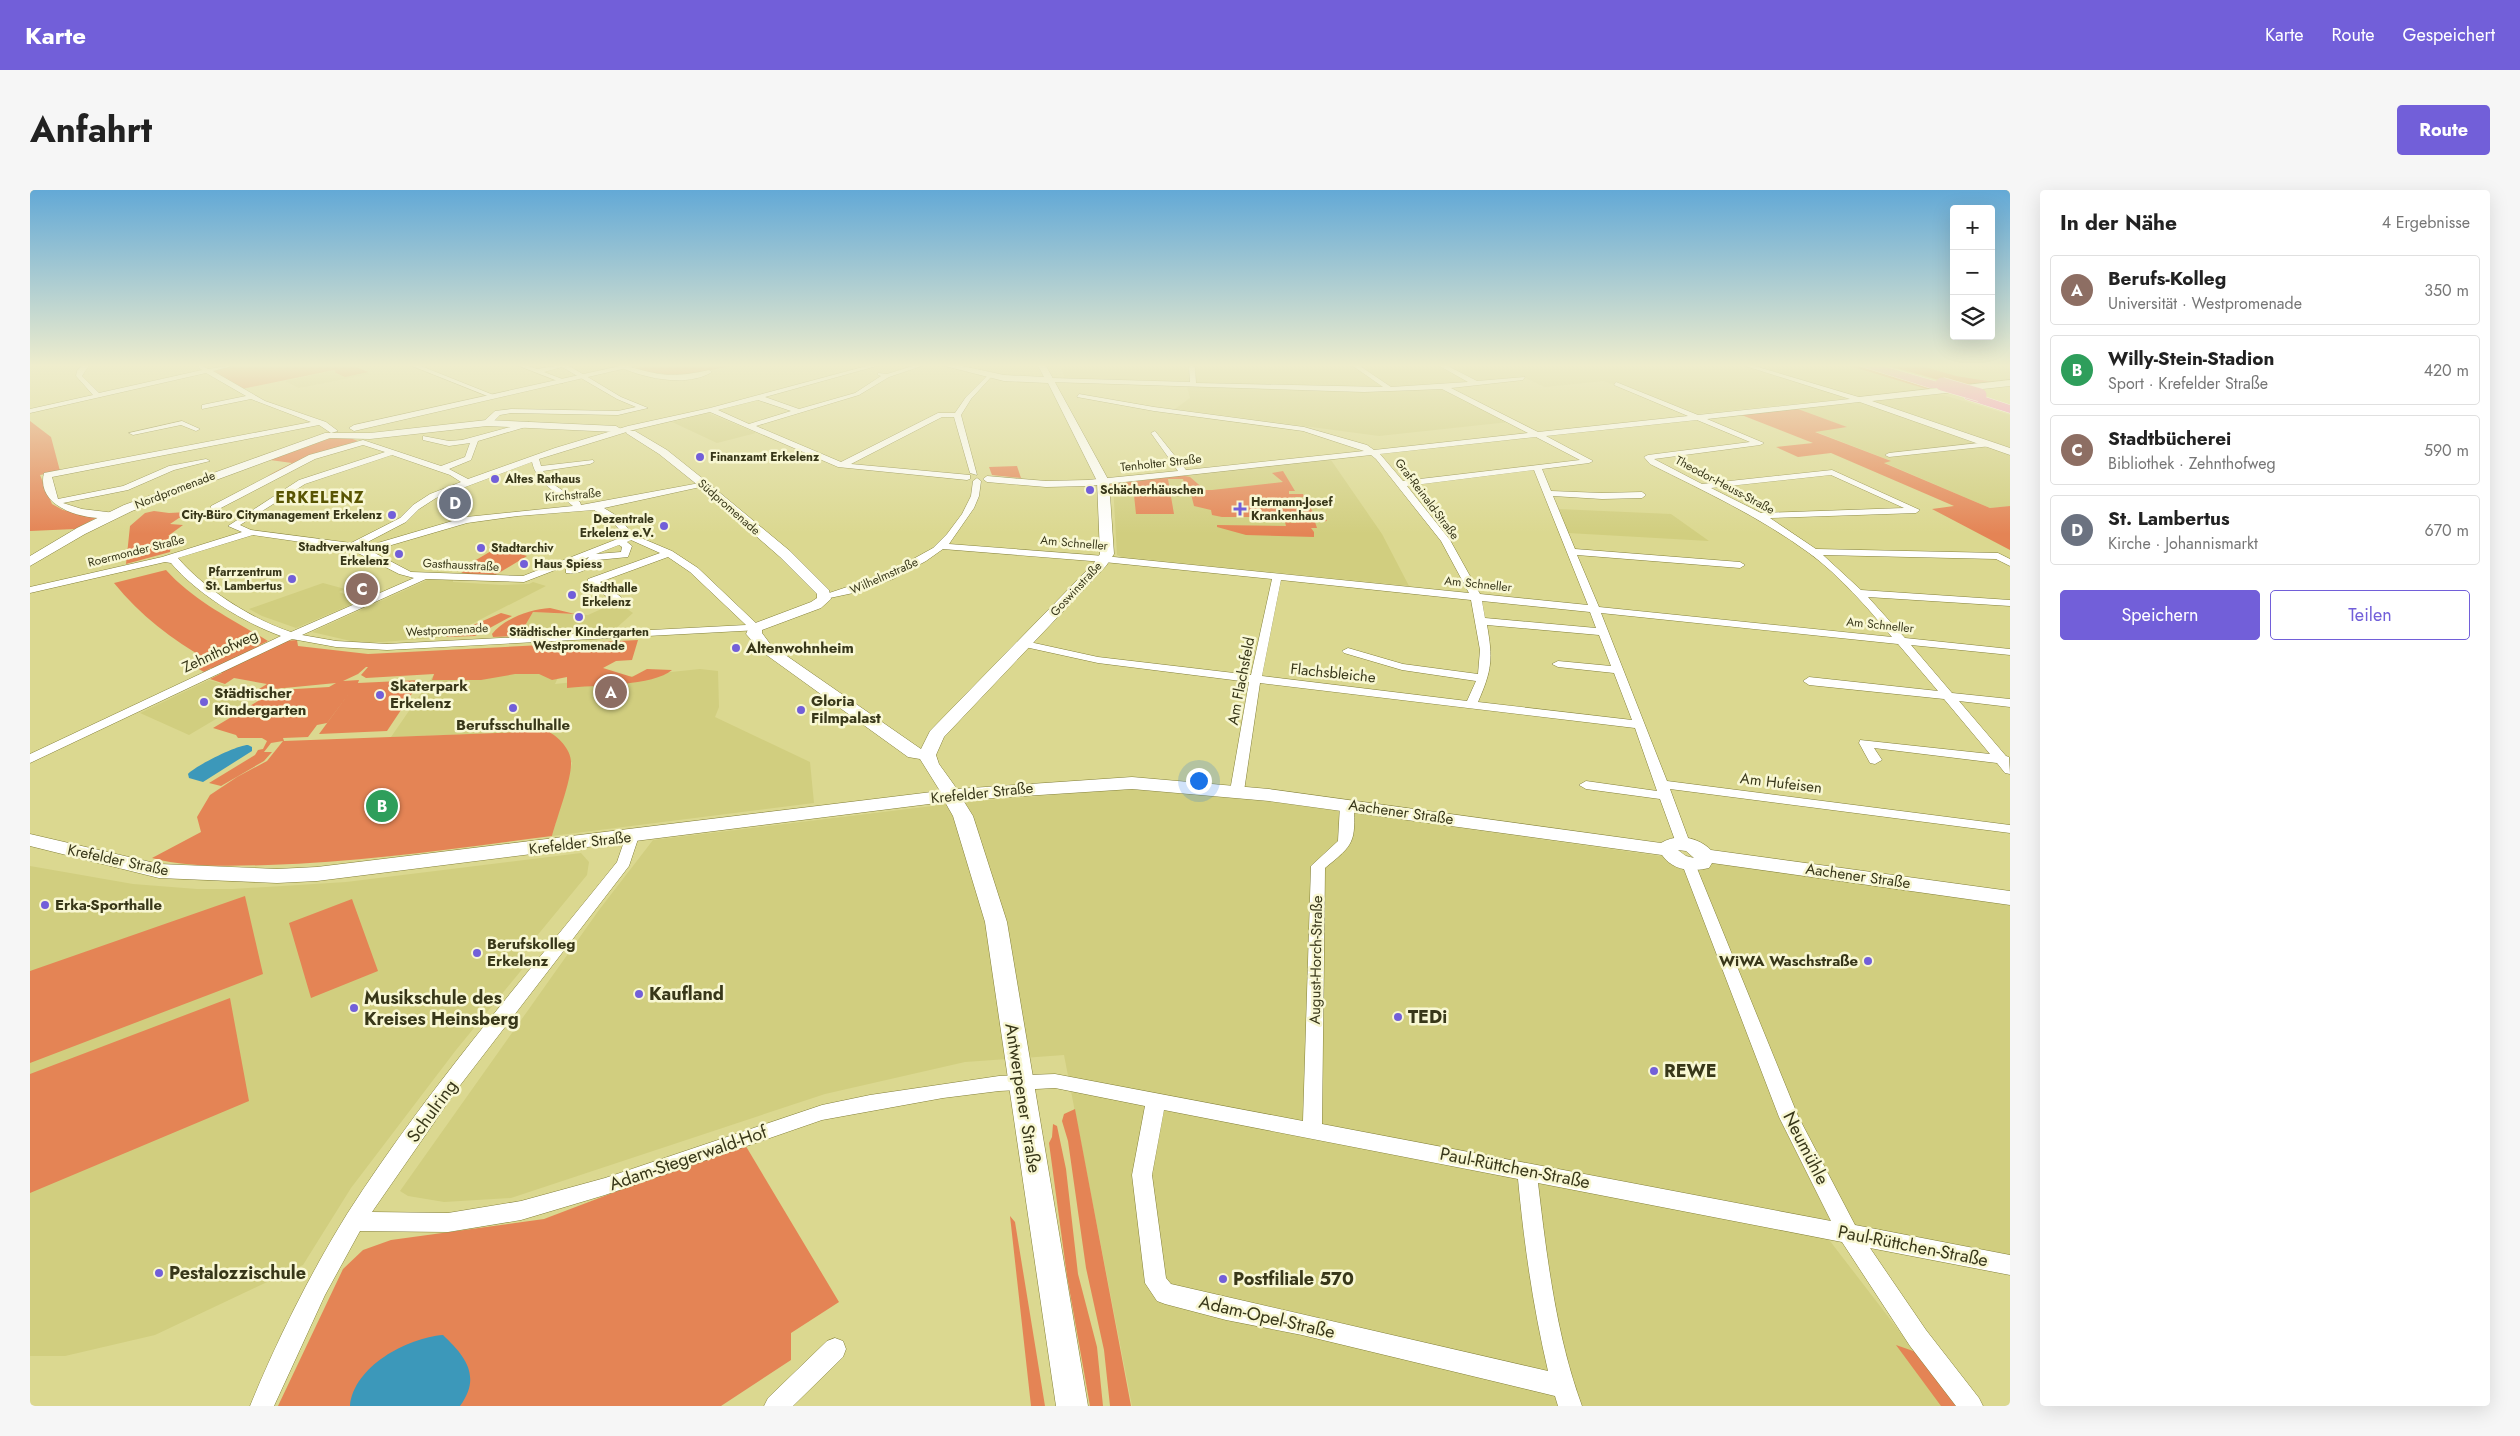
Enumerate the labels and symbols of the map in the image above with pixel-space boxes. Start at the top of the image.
place label: Finanzamt Erkelenz [710,448,820,466]
street label: Tenholter Straße [1120,450,1202,476]
marker: Finanzamt Erkelenz [694,451,706,463]
street label: Theodor-Heuss-Straße [1672,451,1778,519]
street label: Graf-Reinald-Straße [1390,455,1464,543]
street label: Nordpromenade [132,466,218,514]
place label: Altes Rathaus [504,470,581,488]
marker: Altes Rathaus [489,473,501,485]
street label: Südpromenade [694,475,764,539]
place label: Schächerhäuschen [1100,481,1204,499]
pin: D [439,484,471,522]
street label: Kirchstraße [544,484,602,506]
marker: Schächerhäuschen [1084,484,1096,496]
district label: ERKELENZ [275,486,365,509]
place label: Hermann-Josef Krankenhaus [1251,493,1333,525]
marker: Hermann-Josef Krankenhaus [1233,502,1247,516]
place label: City-Büro Citymanagement Erkelenz [181,506,383,524]
marker: City-Büro Citymanagement Erkelenz [386,509,398,521]
place label: Dezentrale Erkelenz e.V. [580,510,654,542]
marker: Dezentrale Erkelenz e.V. [658,520,670,532]
street label: Roermonder Straße [86,530,186,572]
street label: Am Schneller [1039,531,1109,555]
place label: Stadtverwaltung Erkelenz [298,538,390,570]
place label: Stadtarchiv [491,539,554,557]
marker: Stadtarchiv [475,542,487,554]
marker: Stadtverwaltung Erkelenz [393,548,405,560]
street label: Wilhelmstraße [847,553,921,599]
street label: Gasthausstraße [422,554,500,576]
place label: Haus Spiess [534,555,602,573]
marker: Haus Spiess [518,558,530,570]
street label: Goswinstraße [1046,558,1106,620]
place label: Pfarrzentrum St. Lambertus [205,563,283,595]
pin: C [346,570,378,608]
street label: Am Schneller [1443,572,1514,597]
marker: Pfarrzentrum St. Lambertus [286,573,298,585]
place label: Stadthalle Erkelenz [582,579,638,611]
marker: Stadthalle Erkelenz [566,589,578,601]
marker: Städtischer Kindergarten Westpromenade [573,611,585,623]
street label: Am Schneller [1845,613,1916,638]
street label: Westpromenade [405,619,489,641]
place label: Städtischer Kindergarten Westpromenade [509,623,649,655]
street label: Zehnthofweg [178,624,262,678]
street label: Am Flachsfeld [1222,635,1260,727]
place label: Altenwohnheim [745,637,854,659]
marker: Altenwohnheim [730,642,742,654]
street label: Flachsbleiche [1289,658,1377,688]
pin: A [595,673,627,711]
place label: Skaterpark Erkelenz [390,675,468,714]
place label: Städtischer Kindergarten [214,682,306,721]
marker: Skaterpark Erkelenz [374,689,386,701]
place label: Gloria Filmpalast [811,690,881,729]
marker: Städtischer Kindergarten [198,696,210,708]
marker: Berufsschulhalle [507,702,519,714]
marker: Gloria Filmpalast [795,704,807,716]
place label: Berufsschulhalle [456,714,570,736]
street label: Am Hufeisen [1739,767,1823,799]
your location [1186,768,1212,794]
street label: Krefelder Straße [930,777,1035,809]
pin: B [366,787,398,825]
street label: Aachener Straße [1347,794,1455,830]
street label: Krefelder Straße [528,826,633,860]
street label: Krefelder Straße [65,839,171,882]
street label: Aachener Straße [1804,858,1912,894]
place label: Erka-Sporthalle [55,894,162,916]
street label: August-Horch-Straße [1304,895,1328,1025]
marker: Erka-Sporthalle [39,899,51,911]
place label: Berufskolleg Erkelenz [487,933,575,972]
marker: Berufskolleg Erkelenz [471,947,483,959]
place label: WiWA Waschstraße [1719,950,1858,972]
marker: WiWA Waschstraße [1862,955,1874,967]
place label: Kaufland [649,981,724,1007]
place label: Musikschule des Kreises Heinsberg [364,985,519,1032]
marker: Kaufland [633,988,645,1000]
marker: Musikschule des Kreises Heinsberg [348,1002,360,1014]
place label: TEDi [1408,1004,1447,1030]
marker: TEDi [1392,1011,1404,1023]
street label: Antwerpener Straße [998,1021,1048,1175]
place label: REWE [1664,1058,1717,1084]
marker: REWE [1648,1065,1660,1077]
street label: Schulring [400,1074,464,1148]
street label: Neumühle [1776,1107,1836,1189]
street label: Adam-Stegerwald-Hof [606,1119,771,1197]
street label: Paul-Rüttchen-Straße [1438,1141,1592,1195]
street label: Paul-Rüttchen-Straße [1836,1219,1990,1273]
place label: Pestalozzischule [169,1260,306,1286]
place label: Postfiliale 570 [1233,1266,1354,1292]
marker: Pestalozzischule [153,1267,165,1279]
marker: Postfiliale 570 [1217,1273,1229,1285]
street label: Adam-Opel-Straße [1196,1289,1338,1345]

